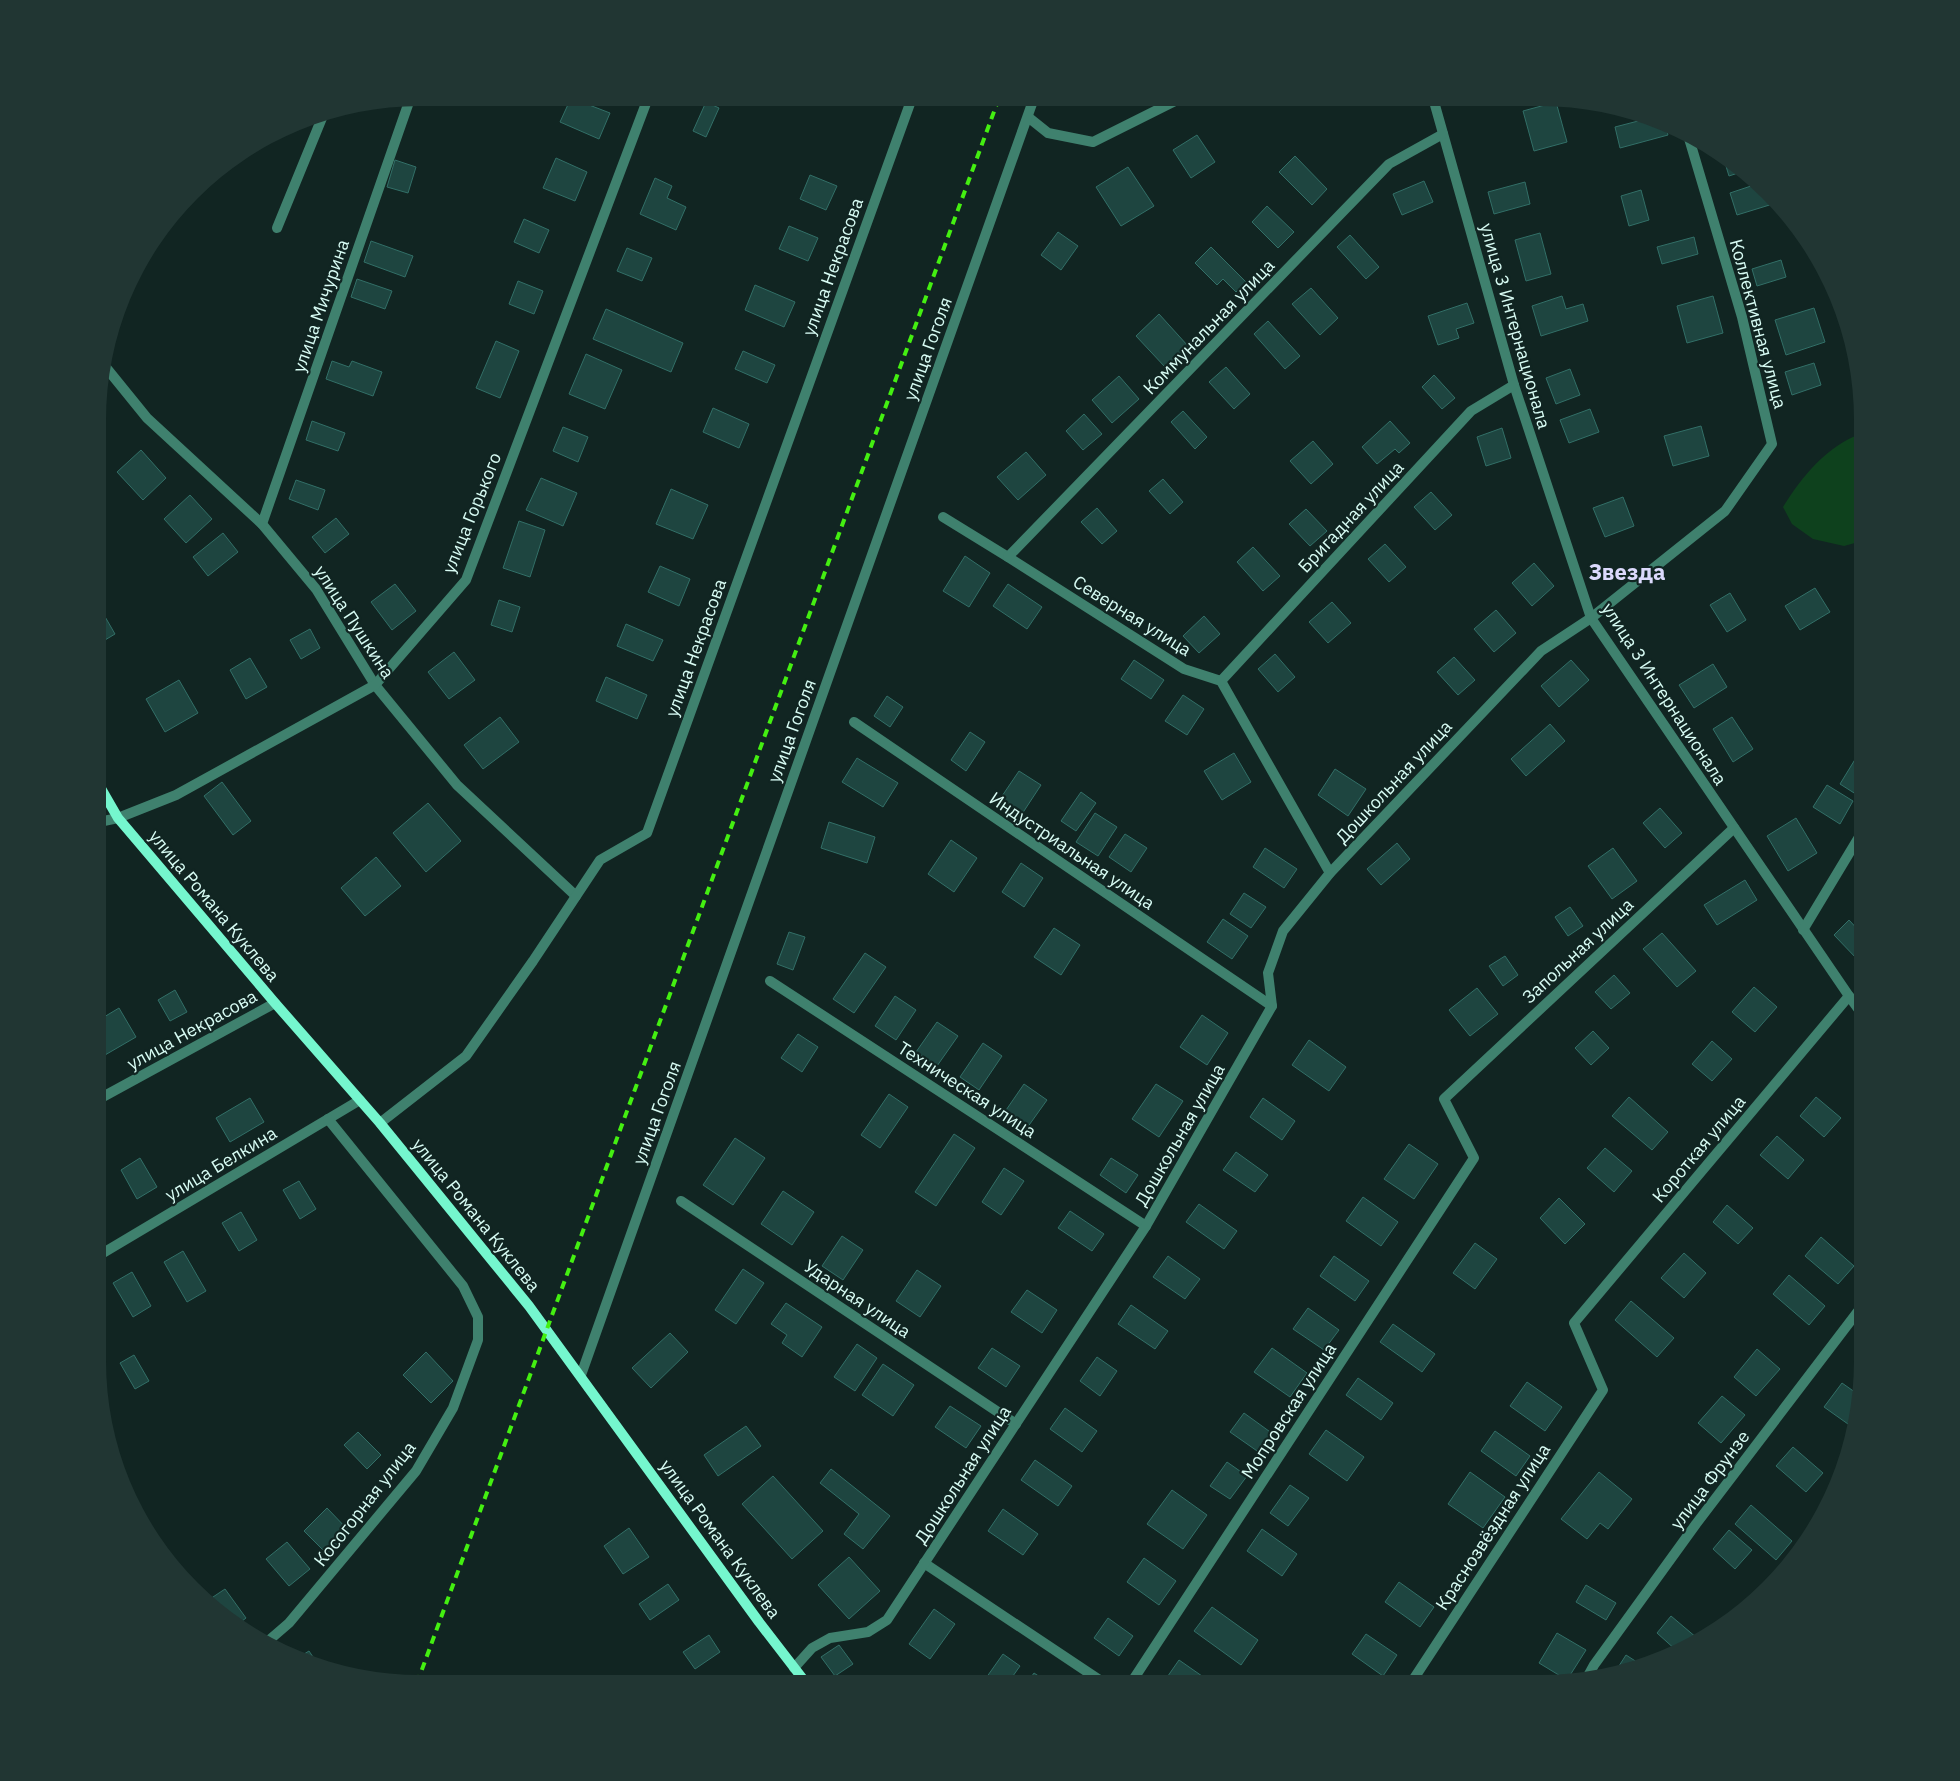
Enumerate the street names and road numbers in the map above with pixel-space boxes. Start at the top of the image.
street label: улица Некрасова [797,194,868,339]
street label: улица 3 Интернационала [1475,220,1556,432]
street label: улица Мичурина [287,236,354,375]
street label: Коллективная улица [1725,237,1792,412]
street label: Коммунальная улица [1138,254,1279,399]
street label: улица Гоголя [898,294,957,404]
street label: улица Горького [437,449,506,577]
street label: Бригадная улица [1293,456,1409,577]
street label: улица Пушкина [309,561,400,683]
street label: Северная улица [1069,570,1196,661]
street label: улица Некрасова [660,575,731,720]
street label: улица 3 Интернационала [1597,598,1732,790]
street label: улица Гоголя [762,676,821,786]
street label: Дошкольная улица [1330,715,1457,848]
street label: Индустриальная улица [985,787,1160,915]
street label: улица Романа Куклева [144,825,285,987]
street label: Запольная улица [1517,893,1638,1008]
street label: улица Некрасова [123,984,261,1075]
street label: Техническая улица [894,1036,1041,1143]
street label: улица Гоголя [627,1058,686,1168]
street label: Дошкольная улица [1129,1059,1230,1210]
street label: Короткая улица [1647,1090,1751,1207]
street label: улица Белкина [161,1121,281,1206]
street label: улица Романа Куклева [407,1133,546,1297]
street label: Ударная улица [799,1254,916,1343]
street label: Мопровская улица [1236,1338,1341,1483]
street label: Дошкольная улица [909,1401,1016,1548]
street label: улица Фрунзе [1665,1426,1754,1534]
street label: Косогорная улица [309,1436,421,1571]
street label: Краснозвёздная улица [1430,1439,1555,1614]
street label: улица Романа Куклева [655,1455,786,1623]

